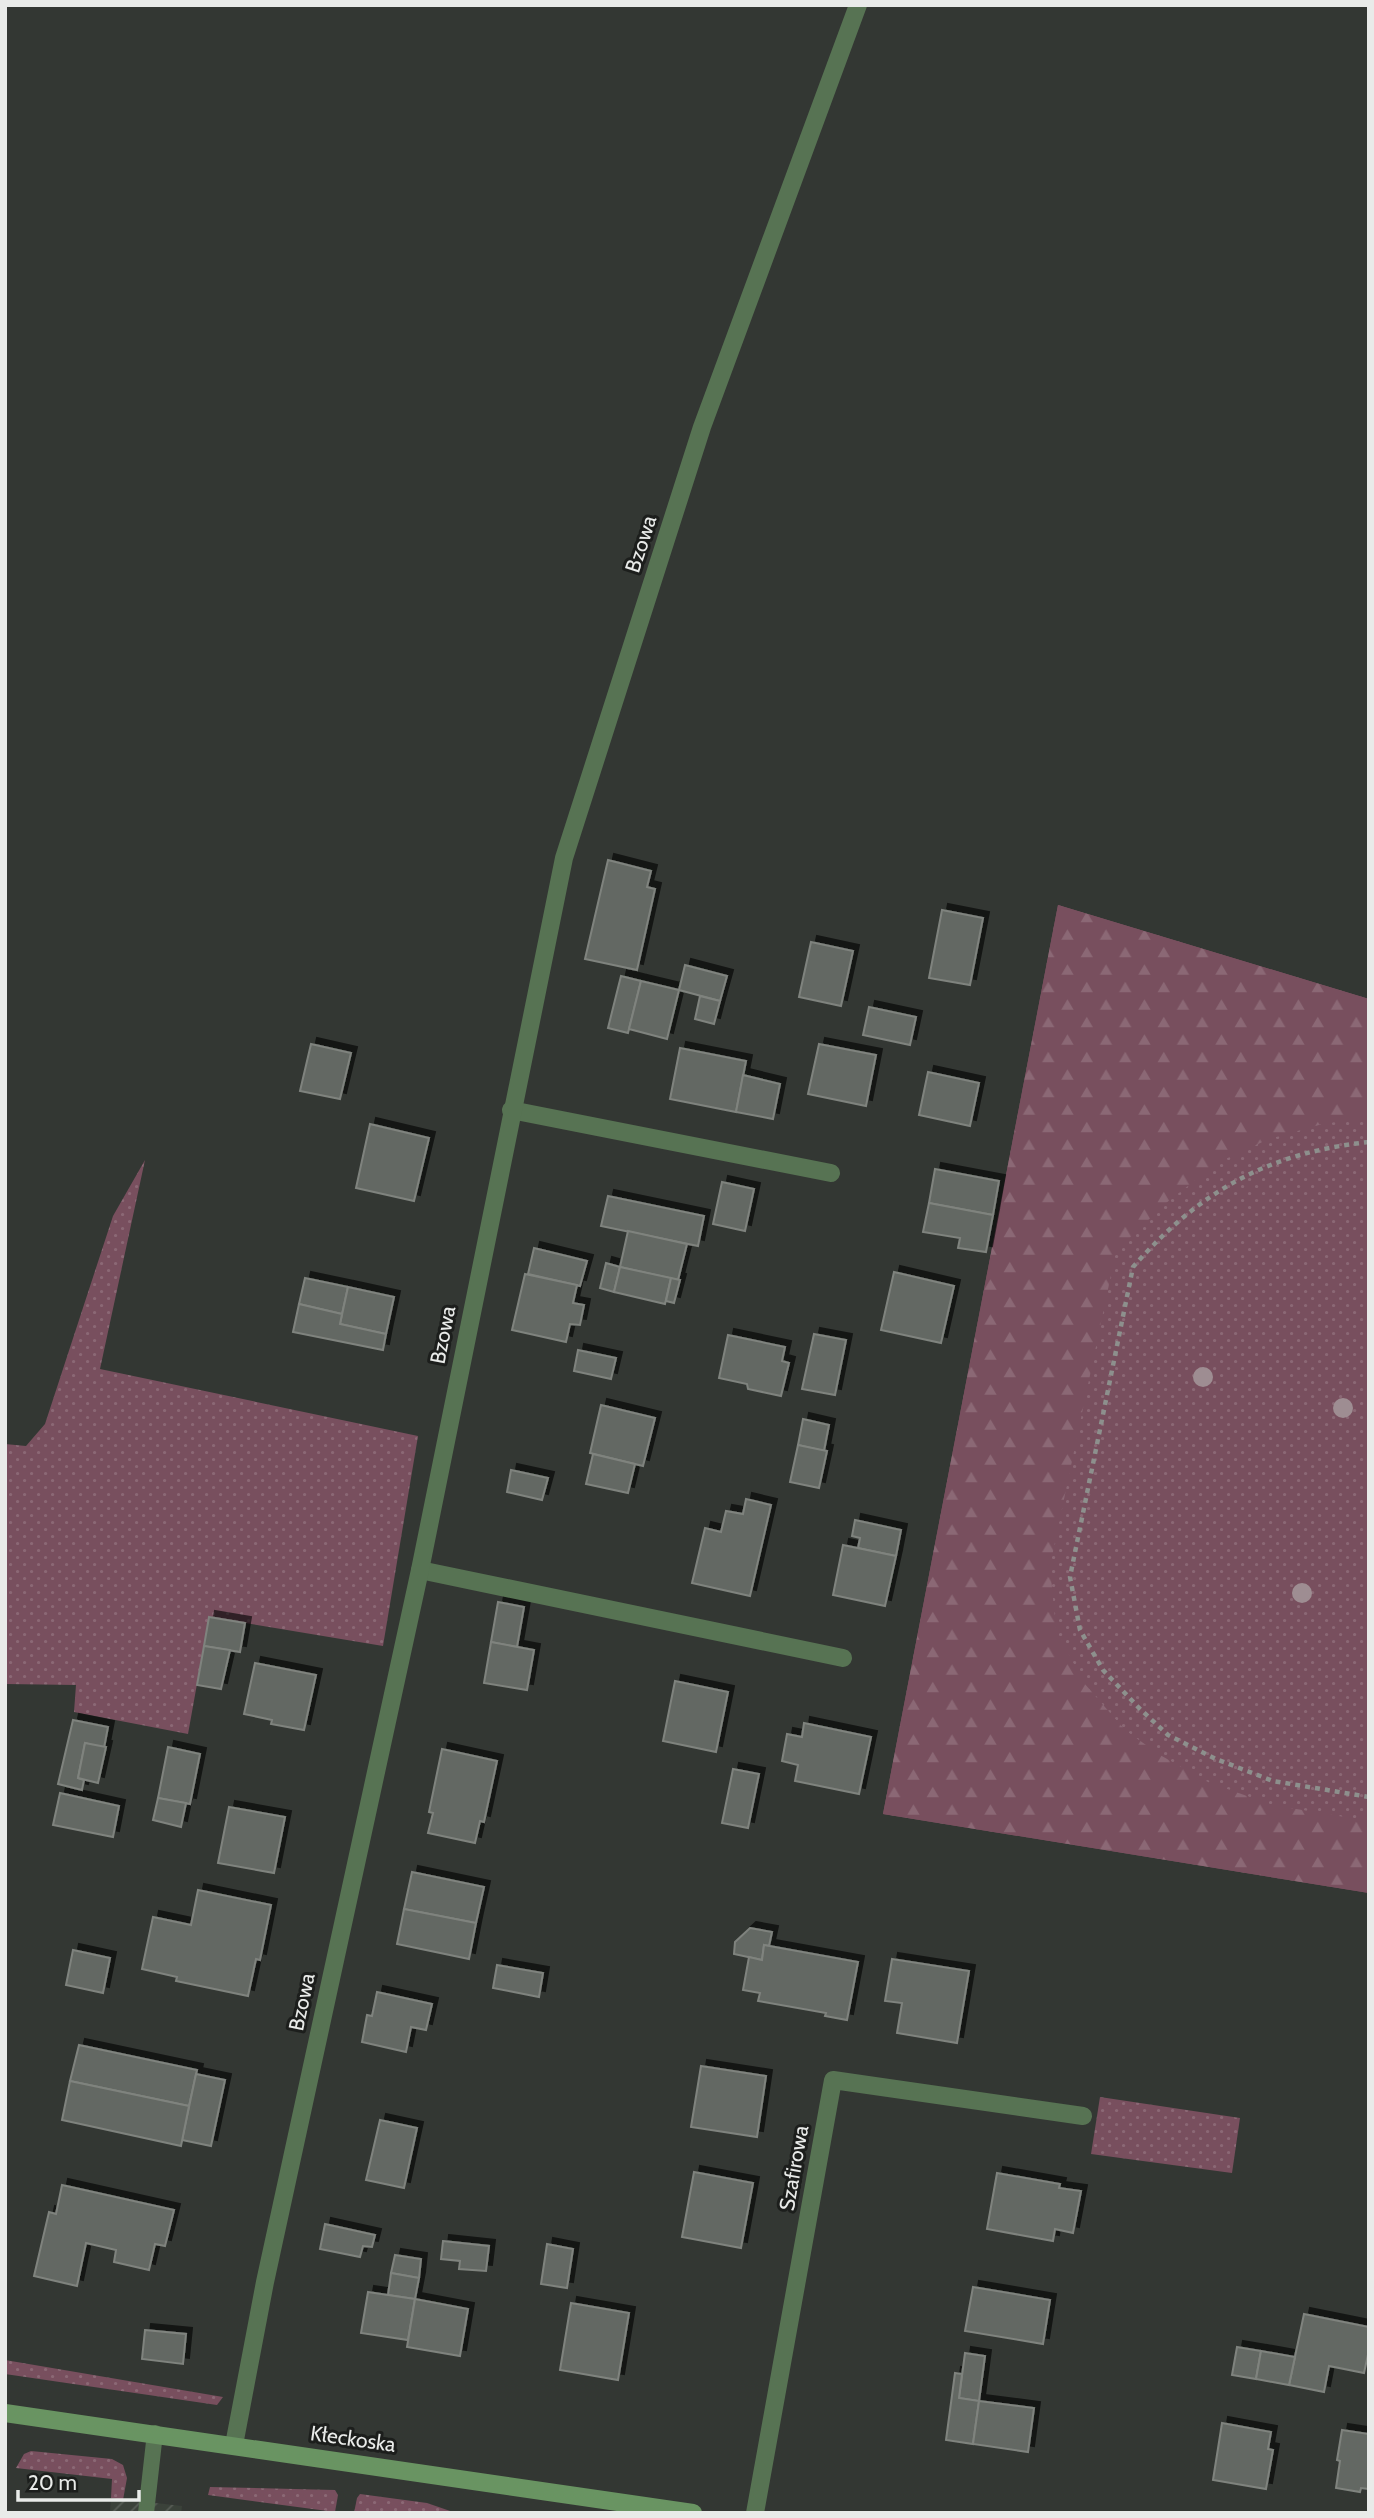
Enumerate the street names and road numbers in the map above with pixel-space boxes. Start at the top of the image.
street label: Bzowa [620,512,661,576]
street label: Bzowa [425,1304,460,1366]
street label: Bzowa [283,1971,320,2033]
street label: Szafirowa [774,2123,813,2213]
street label: Kłeckoska [309,2420,397,2457]

